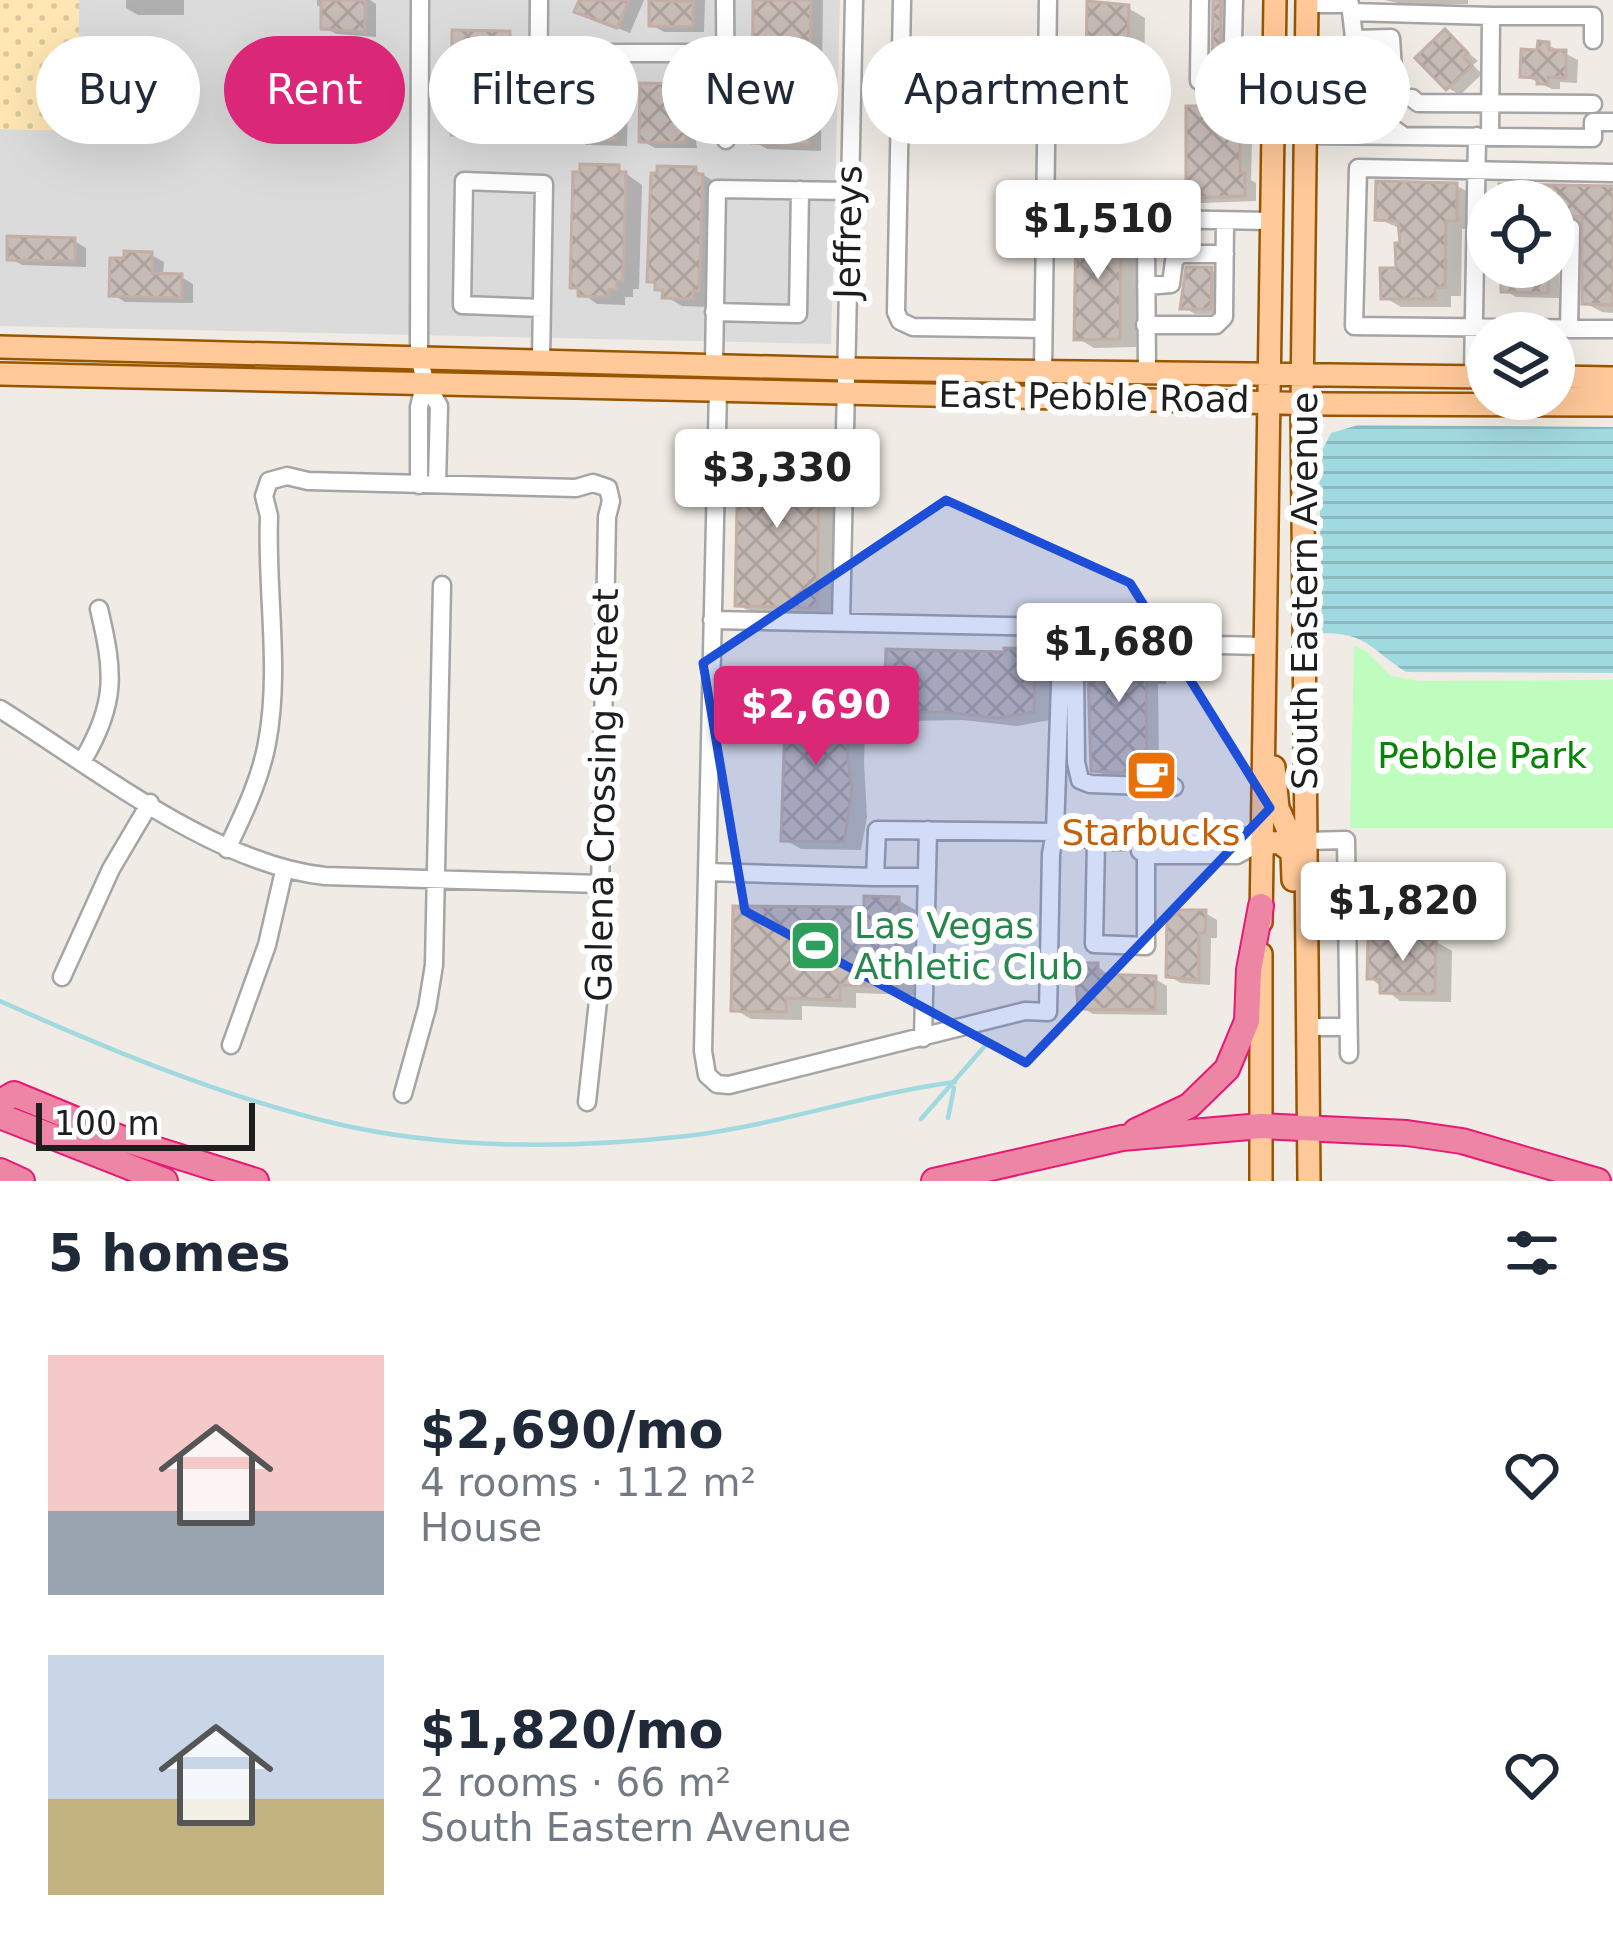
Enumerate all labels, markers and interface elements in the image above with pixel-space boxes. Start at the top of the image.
chip: Buy [36,36,200,144]
chip: Rent [224,36,405,144]
chip: Filters [429,36,638,144]
chip: New [662,36,838,144]
chip: Apartment [862,36,1171,144]
chip: House [1195,36,1410,144]
street label: Jeffreys [826,165,870,301]
pin: $1,510 [1000,180,1196,282]
map controls [1467,180,1575,420]
button: locate [1467,180,1575,288]
text: $1,510 [1023,196,1173,241]
button: layers [1467,312,1575,420]
street label: East Pebble Road [938,374,1250,420]
street label: South Eastern Avenue [1284,392,1325,790]
pin: $3,330 [679,429,875,531]
text: $3,330 [702,445,852,490]
street label: Galena Crossing Street [578,588,626,1002]
pin: $1,680 [1021,603,1217,705]
text: $1,680 [1044,619,1194,664]
pin: $2,690 [718,666,914,768]
text: $2,690 [741,682,891,727]
park label: Pebble Park [1377,735,1587,776]
cafe icon: Starbucks [1123,748,1179,804]
place label: Starbucks [1062,812,1240,853]
pin: $1,820 [1305,862,1501,964]
text: $1,820 [1328,878,1478,923]
place label: Las Vegas Athletic Club [854,905,1083,987]
sports icon: Las Vegas Athletic Club [787,918,843,974]
scale bar [36,1097,255,1150]
text: 100 m [54,1104,160,1143]
icon: filters [1499,1220,1565,1286]
text: 5 homes [48,1224,291,1283]
text: $2,690/mo [420,1401,724,1460]
icon: home [144,1403,288,1547]
icon: heart [1499,1442,1565,1508]
text: 4 rooms · 112 m² [420,1460,756,1505]
text: House [420,1505,542,1550]
text: $1,820/mo [420,1701,724,1760]
icon: home [144,1703,288,1847]
icon: heart [1499,1742,1565,1808]
text: 2 rooms · 66 m² [420,1760,731,1805]
text: South Eastern Avenue [420,1805,851,1850]

